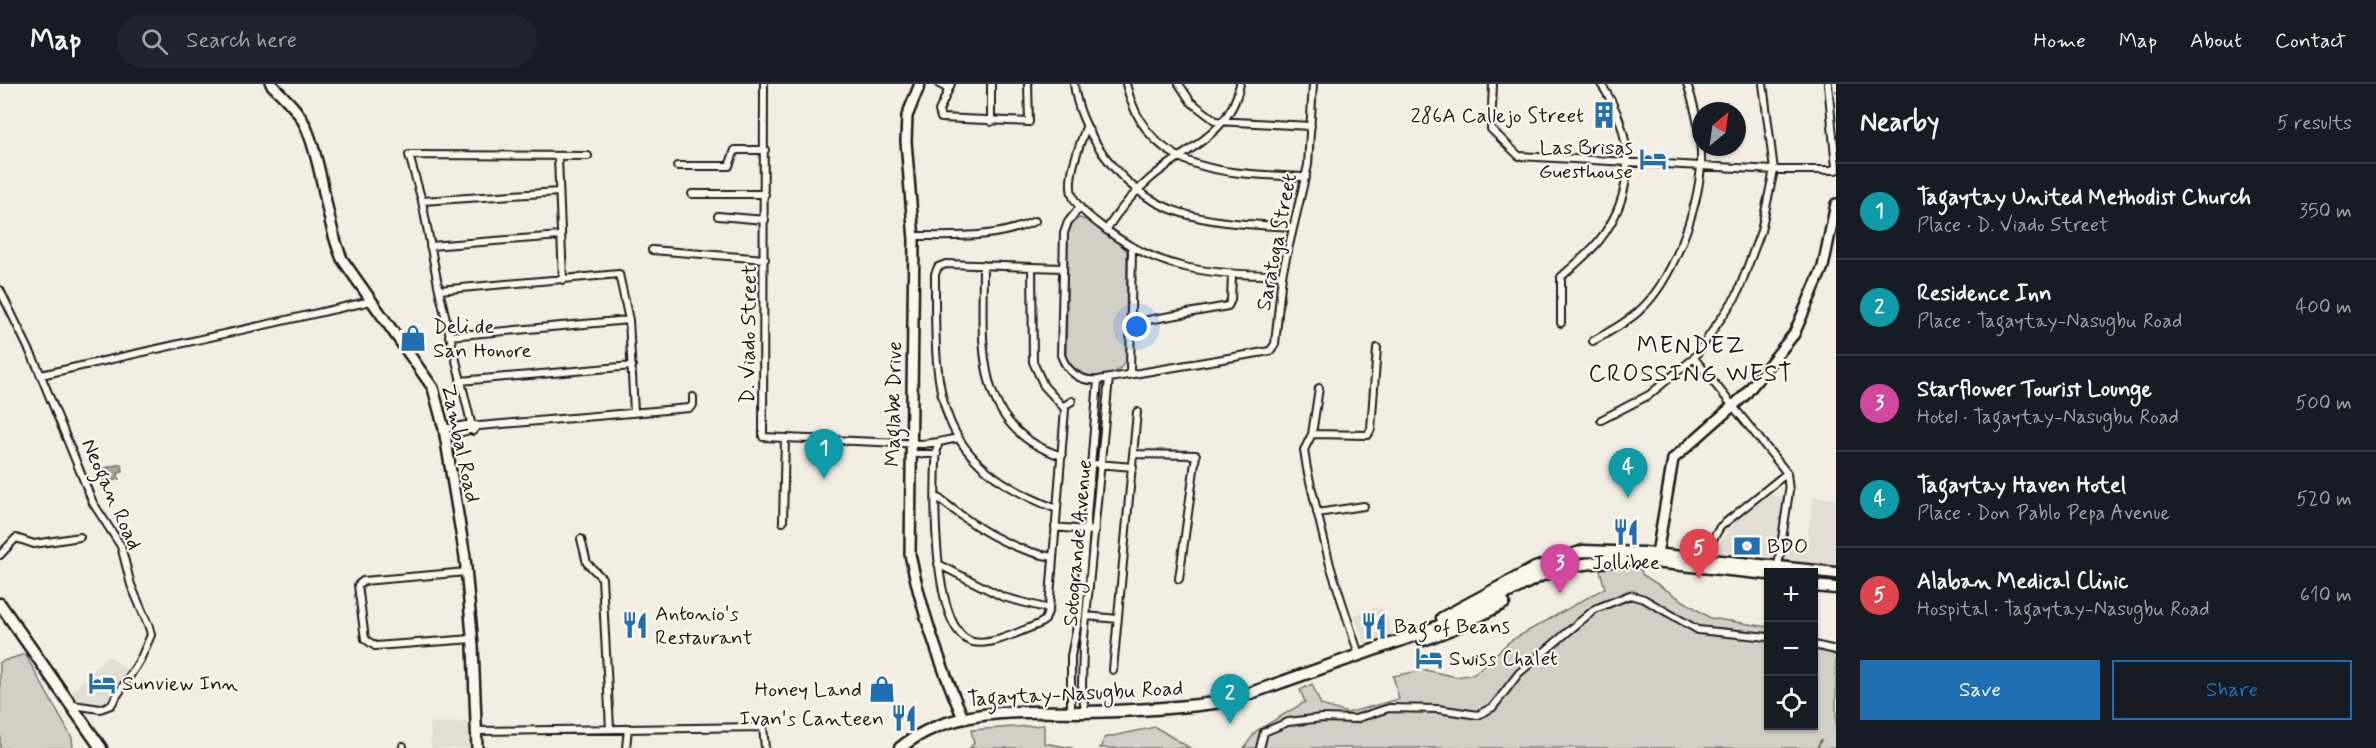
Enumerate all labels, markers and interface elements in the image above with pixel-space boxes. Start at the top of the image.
search box [117,14,537,68]
text: Map [30,23,81,60]
icon: search [138,25,171,58]
text: Search here [186,27,297,55]
text: Home [2034,27,2086,55]
text: Map [2119,27,2157,55]
text: About [2190,27,2242,55]
text: Contact [2275,27,2346,55]
building icon: 286A Callejo Street [1589,100,1619,130]
place label: 286A Callejo Street [1410,102,1584,130]
north arrow [1692,102,1746,156]
text: Nearby [1860,106,1939,140]
text: 5 results [2277,110,2352,137]
place label: Las Brisas Guesthouse [1539,134,1633,186]
hotel icon: Las Brisas Guesthouse [1638,144,1668,174]
street label: Saratoga Street [1250,171,1304,313]
text: Tagaytay United Methodist Church [1917,184,2251,212]
text: 1 [1875,198,1884,225]
text: 350 m [2299,198,2352,225]
text: Place · D. Viado Street [1917,212,2108,239]
street label: D. Viado Street [734,264,764,404]
text: Residence Inn [1917,280,2052,308]
text: 2 [1875,294,1884,321]
text: 400 m [2296,294,2352,321]
text: Place · Tagaytay-Nasugbu Road [1917,308,2182,335]
your location [1122,312,1151,341]
place label: Deli de San Honore [433,313,532,365]
shop icon: Deli de San Honore [398,323,428,353]
district label: MENDEZ CROSSING WEST [1589,331,1793,390]
street label: Maglabe Drive [879,341,911,467]
text: Starflower Tourist Lounge [1917,376,2152,404]
street label: Zambal Road [434,381,486,505]
text: 3 [1875,390,1884,417]
text: 500 m [2295,390,2352,417]
text: Hotel · Tagaytay-Nasugbu Road [1917,404,2179,431]
pin: 1 [804,430,844,479]
street label: Neogan Road [72,434,148,555]
pin: 4 [1608,448,1648,498]
street label: Sotogrande Avenue [1057,458,1100,628]
text: Tagaytay Haven Hotel [1917,472,2126,500]
text: 4 [1874,486,1885,513]
text: 520 m [2296,486,2352,513]
text: Place · Don Pablo Pepa Avenue [1917,500,2170,527]
restaurant icon: Jollibee [1611,517,1641,547]
pin: 5 [1680,530,1718,579]
bank icon: BDO [1732,531,1762,561]
place label: BDO [1767,533,1808,561]
pin: 3 [1540,544,1580,594]
place label: Jollibee [1592,549,1660,577]
map controls [1764,568,1818,730]
button: + [1764,568,1818,622]
text: Alaban Medical Clinic [1917,568,2128,596]
text: 5 [1874,582,1886,609]
text: 610 m [2300,582,2352,609]
text: Hospital · Tagaytay-Nasugbu Road [1917,596,2210,623]
place label: Antonio's Restaurant [655,600,753,652]
restaurant icon: Antonio's Restaurant [620,610,650,640]
restaurant icon: Bag of Beans [1359,611,1389,641]
place label: Bag of Beans [1394,613,1510,643]
button: − [1764,622,1818,676]
hotel icon: Swiss Chalet [1414,643,1444,673]
place label: Swiss Chalet [1449,645,1558,673]
button: Save [1860,660,2100,720]
button: Share [2112,660,2352,720]
hotel icon: Sunview Inn [87,668,117,698]
place label: Sunview Inn [122,670,238,698]
shop icon: Honey Land [867,674,897,704]
street label: Tagaytay-Nasugbu Road [966,674,1184,716]
pin: 2 [1210,674,1250,724]
place label: Honey Land [754,676,862,704]
button: locate [1764,676,1818,730]
restaurant icon: Ivan's Canteen [889,703,919,733]
place label: Ivan's Canteen [739,705,884,733]

